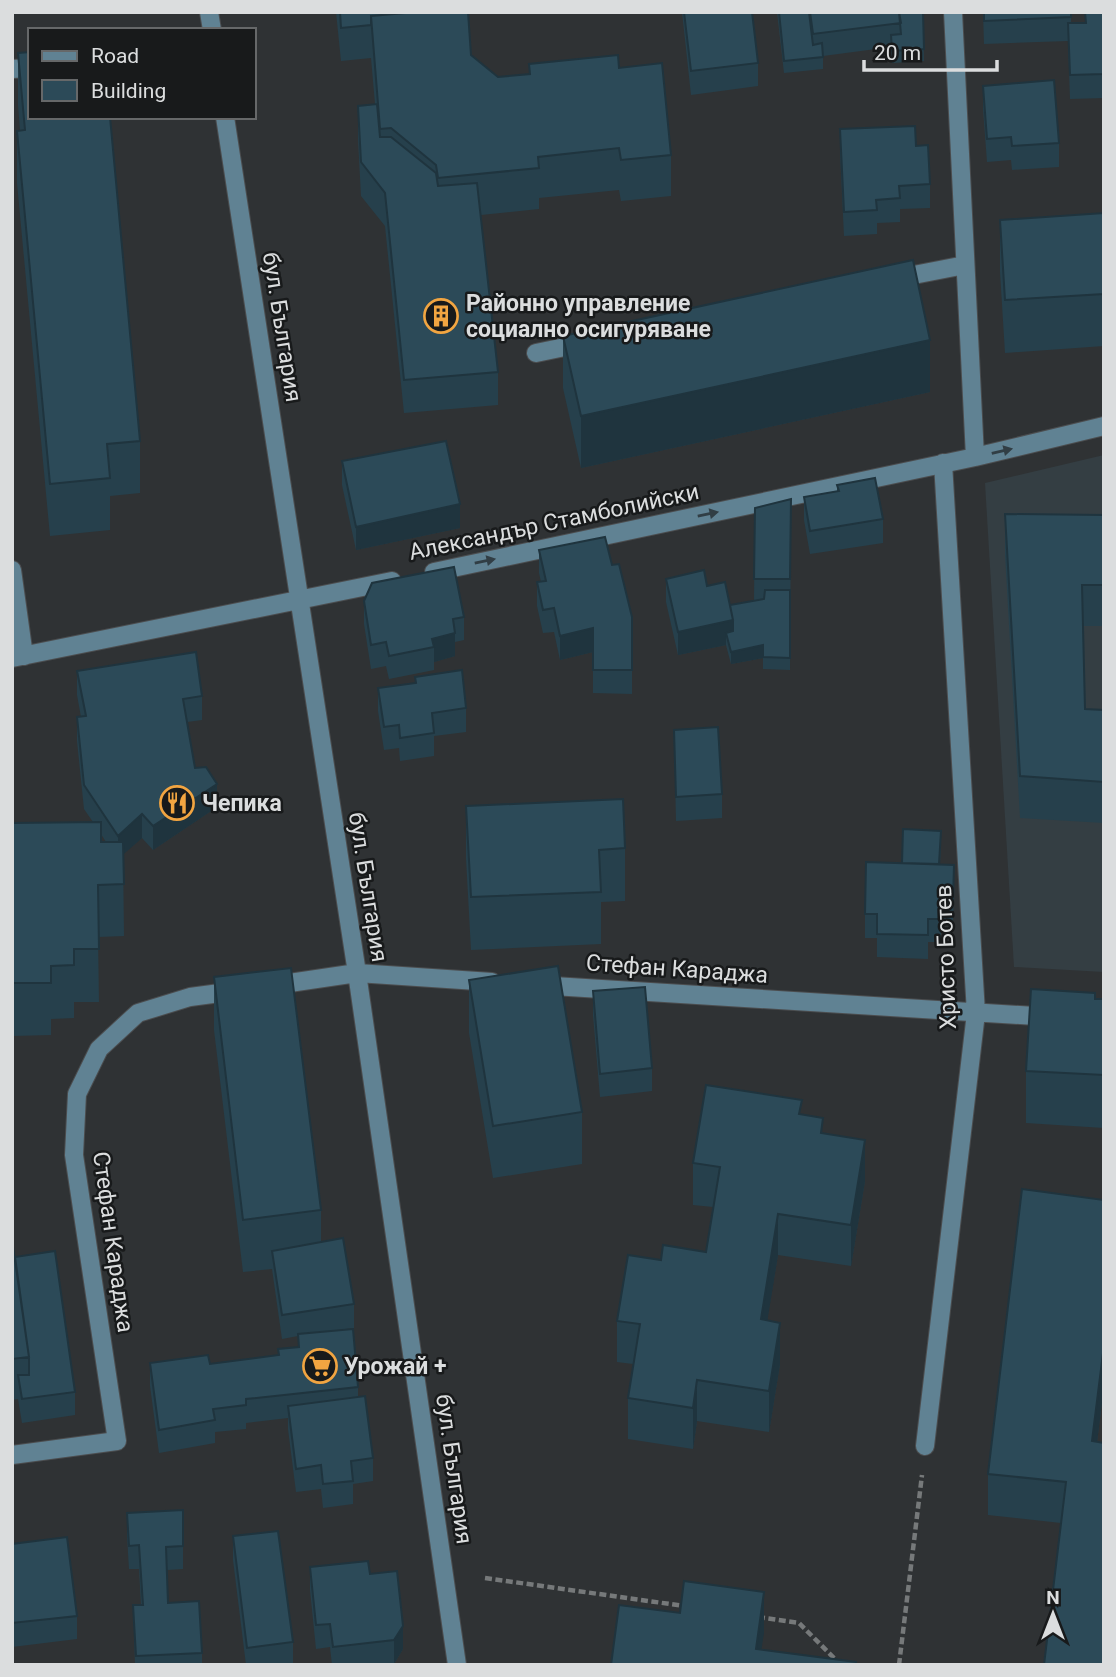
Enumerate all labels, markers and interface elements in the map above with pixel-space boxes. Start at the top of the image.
legend [28,28,256,119]
scale bar [864,28,997,72]
text: 20 m [874,41,921,65]
text: Road [91,44,139,68]
text: Building [91,79,166,103]
street label: бул. България [257,250,307,404]
place label: Районно управление социално осигуряване [466,290,711,343]
building icon: Районно управление социално осигуряване [422,297,460,335]
one-way arrow [991,445,1013,456]
street label: Александър Стамболийски [406,478,702,566]
one-way arrow [697,508,719,519]
one-way arrow [475,556,497,567]
restaurant icon: Чепика [158,784,196,822]
place label: Чепика [202,790,282,817]
street label: бул. България [343,810,393,964]
street label: Христо Ботев [930,884,962,1030]
street label: Стефан Караджа [585,949,769,989]
street label: Стефан Караджа [87,1150,139,1334]
supermarket icon: Урожай + [301,1347,339,1385]
place label: Урожай + [344,1353,447,1380]
street label: бул. България [430,1392,478,1546]
north arrow [1018,1579,1088,1649]
text: N [1046,1586,1060,1609]

